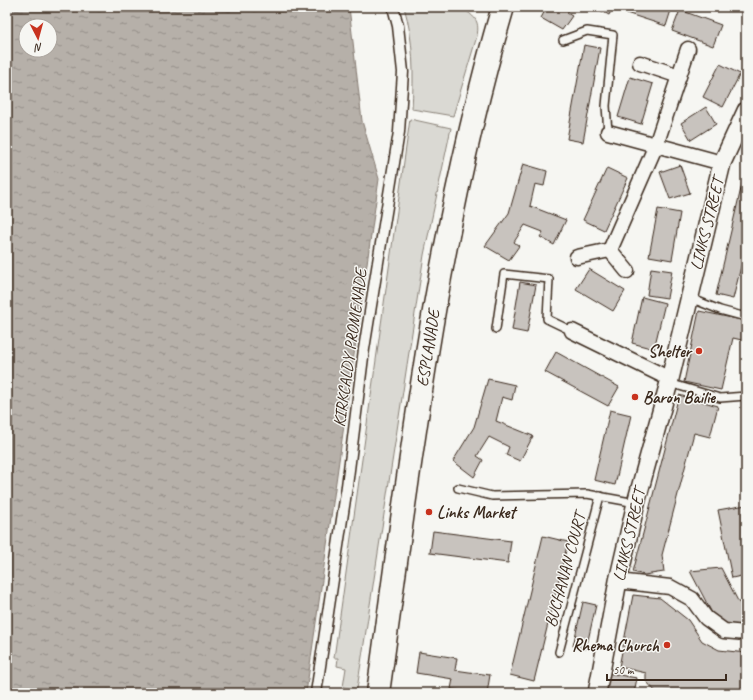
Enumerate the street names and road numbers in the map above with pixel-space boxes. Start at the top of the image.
street label: LINKS STREET [685,172,730,272]
street label: KIRKCALDY PROMENADE [329,266,372,428]
street label: ESPLANADE [412,306,445,388]
street label: LINKS STREET [608,483,651,583]
street label: BUCHANAN COURT [540,507,591,629]

